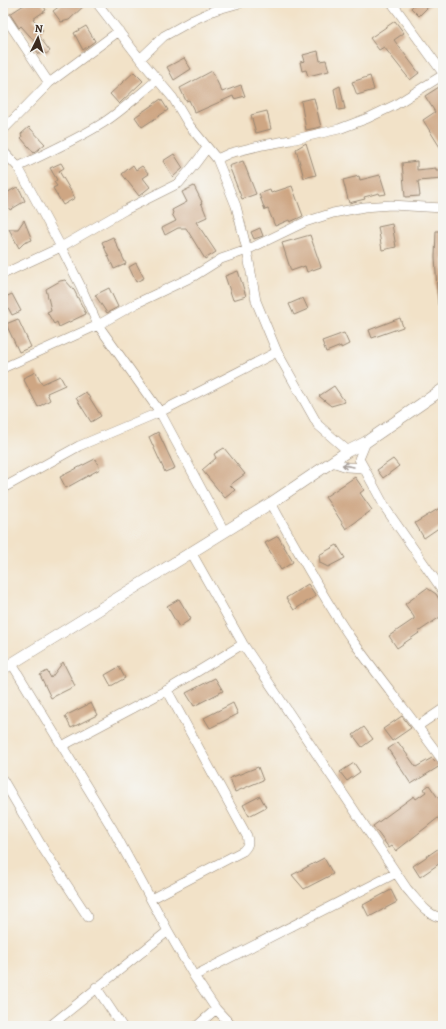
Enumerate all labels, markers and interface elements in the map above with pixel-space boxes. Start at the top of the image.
north arrow [18,18,58,58]
text: N [34,21,43,36]
one-way arrow [342,462,355,470]

